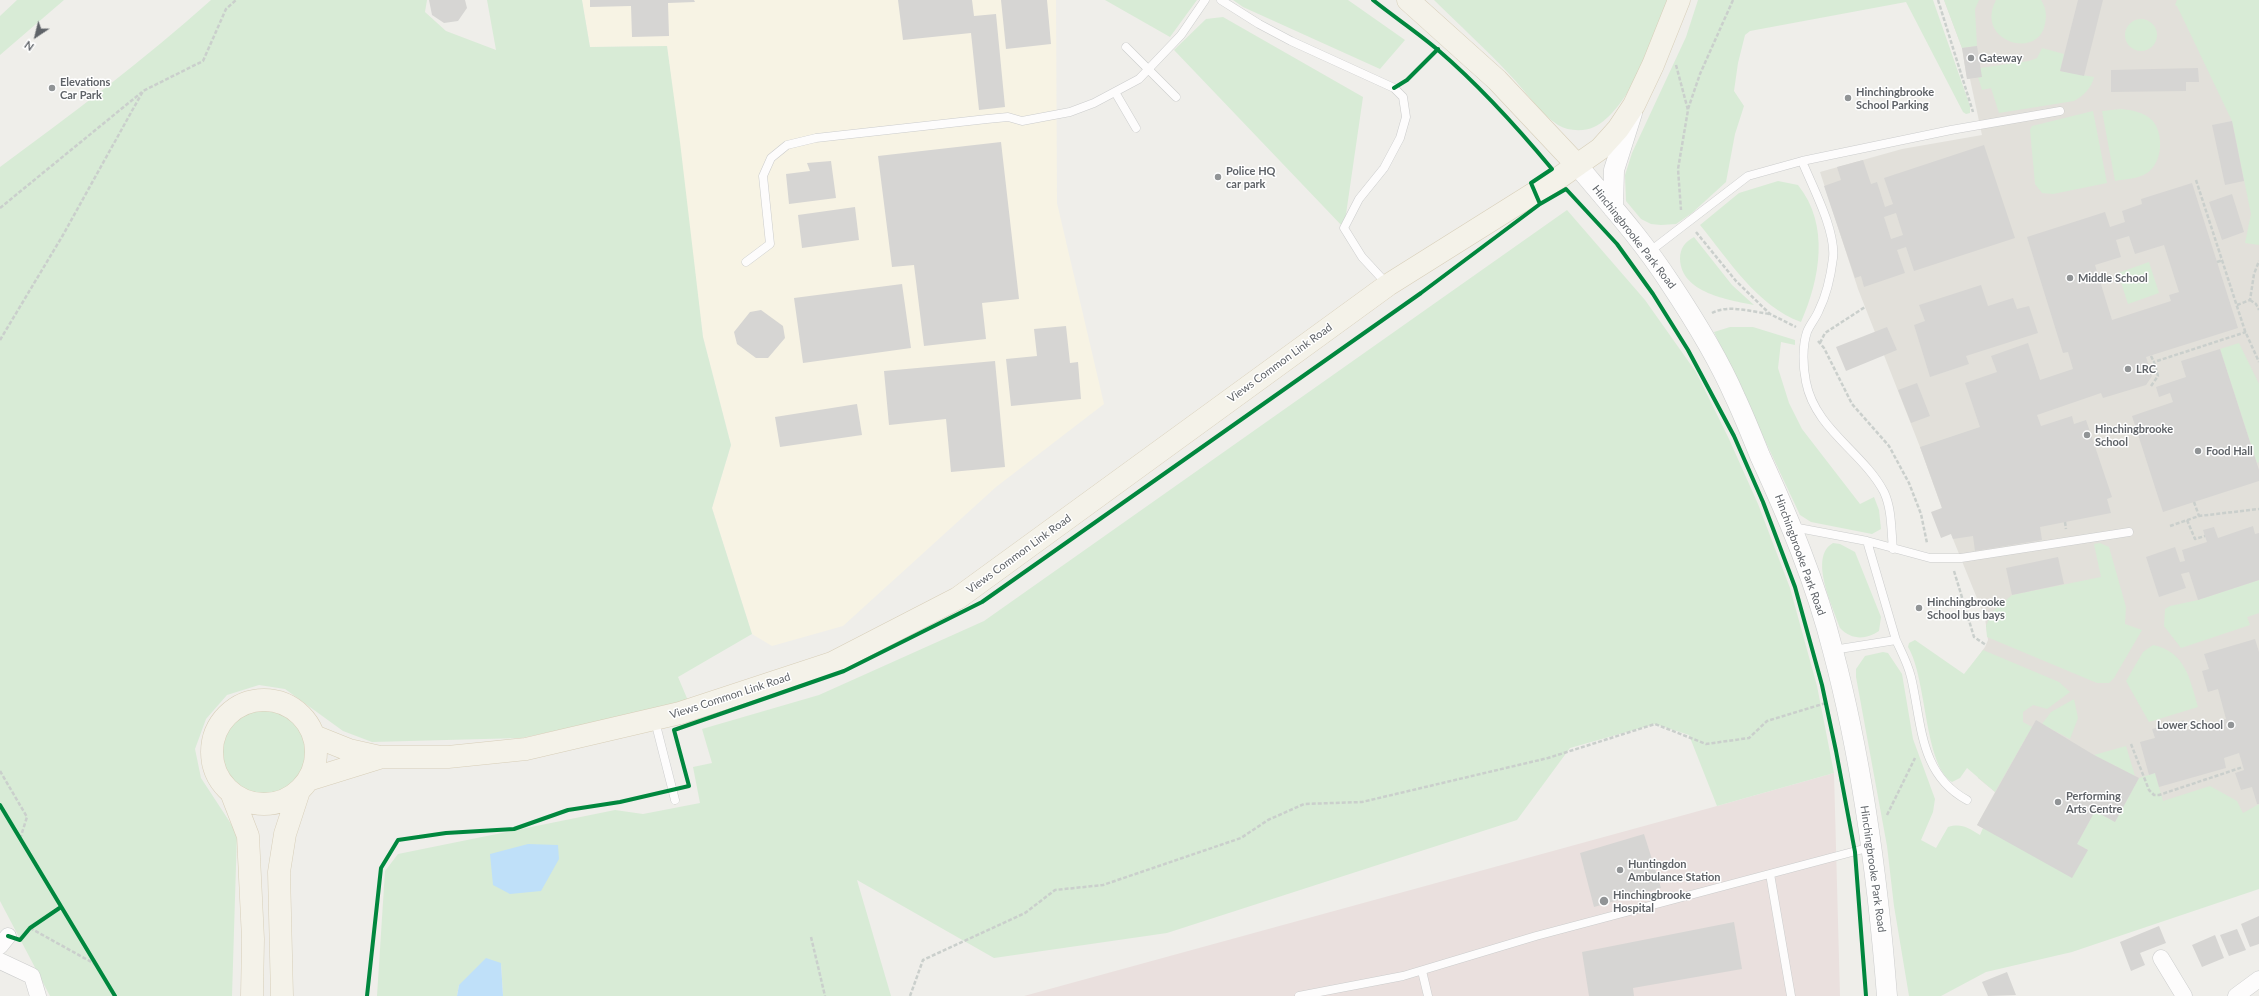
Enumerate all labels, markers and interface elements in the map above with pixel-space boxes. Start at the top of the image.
north arrow [16,16,56,56]
text: N [22,38,36,54]
place label: Gateway [1979,51,2022,65]
marker: Gateway [1966,53,1976,63]
place label: Elevations Car Park [60,75,110,101]
marker: Elevations Car Park [47,83,57,93]
place label: Hinchingbrooke School Parking [1856,85,1934,111]
marker: Hinchingbrooke School Parking [1843,93,1853,103]
place label: Police HQ car park [1226,164,1276,190]
marker: Police HQ car park [1213,172,1223,182]
street label: Hinchingbrooke Park Road [1589,183,1679,291]
place label: Middle School [2078,271,2148,285]
marker: Middle School [2065,273,2075,283]
street label: Views Common Link Road [1225,321,1335,405]
place label: LRC [2136,362,2156,376]
marker: LRC [2123,364,2133,374]
place label: Hinchingbrooke School [2095,422,2173,448]
marker: Hinchingbrooke School [2082,430,2092,440]
place label: Food Hall [2206,444,2253,458]
marker: Food Hall [2193,446,2203,456]
street label: Hinchingbrooke Park Road [1772,493,1828,617]
street label: Views Common Link Road [964,512,1074,596]
place label: Hinchingbrooke School bus bays [1927,595,2005,621]
marker: Hinchingbrooke School bus bays [1914,603,1924,613]
street label: Views Common Link Road [668,670,792,722]
place label: Lower School [2157,718,2223,732]
marker: Lower School [2226,720,2236,730]
place label: Performing Arts Centre [2066,789,2122,815]
marker: Performing Arts Centre [2053,797,2063,807]
street label: Hinchingbrooke Park Road [1858,805,1888,933]
place label: Huntingdon Ambulance Station [1628,857,1721,883]
marker: Huntingdon Ambulance Station [1615,865,1625,875]
place label: Hinchingbrooke Hospital [1613,888,1691,914]
marker: Hinchingbrooke Hospital [1598,895,1610,907]

